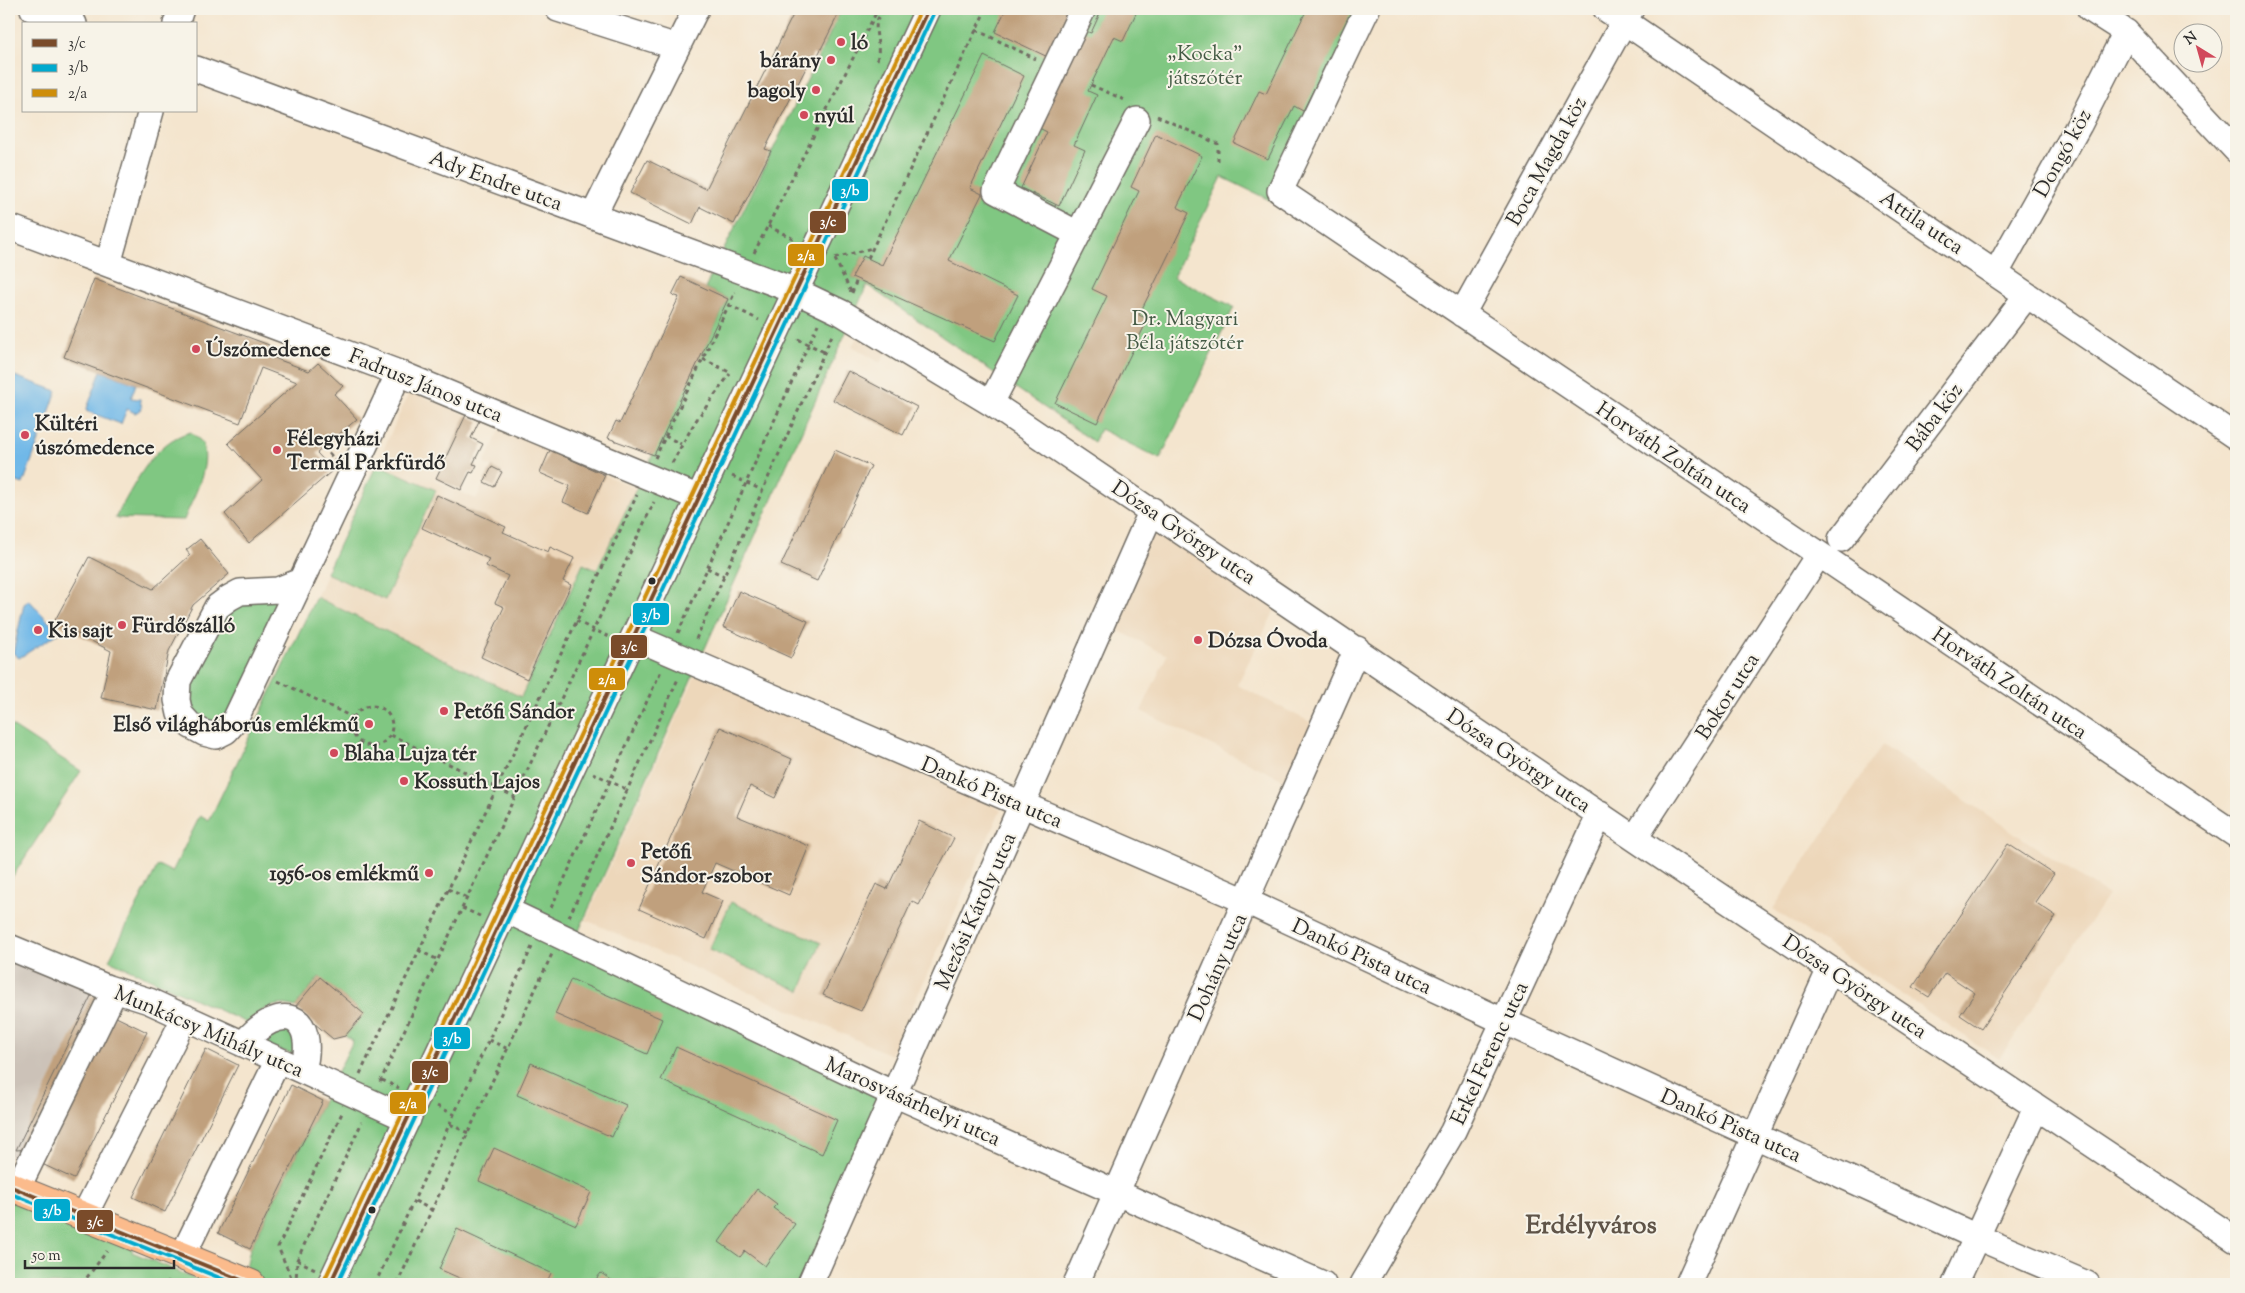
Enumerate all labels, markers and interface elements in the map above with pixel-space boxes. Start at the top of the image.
legend [22,22,198,112]
north arrow [2172,22,2222,72]
text: N [2181,28,2202,51]
place label: ló [851,29,869,59]
text: 3/c [68,34,86,55]
marker: ló [835,36,847,48]
park label: „Kocka” játszótér [1167,40,1243,94]
place label: bárány [759,47,822,77]
marker: bárány [825,54,837,66]
text: 3/b [68,58,88,79]
place label: bagoly [746,77,807,107]
text: 2/a [68,84,87,105]
marker: bagoly [810,84,822,96]
street label: Boca Magda köz [1500,92,1596,232]
place label: nyúl [814,102,854,132]
street label: Dongó köz [2027,104,2100,204]
marker: nyúl [798,109,810,121]
street label: Ady Endre utca [425,144,566,220]
line badge: 3/b [831,178,869,202]
text: 3/b [841,182,860,202]
street label: Attila utca [1873,184,1969,263]
line badge: 3/c [809,210,847,234]
text: 3/c [820,213,837,233]
line badge: 2/a [787,243,825,267]
text: 2/a [797,247,815,267]
park label: Dr. Magyari Béla játszótér [1126,305,1244,359]
place label: Úszómedence [206,336,331,366]
street label: Fadrusz János utca [344,342,507,432]
marker: Úszómedence [190,343,202,355]
street label: Bába köz [1900,378,1971,459]
street label: Horváth Zoltán utca [1589,395,1757,522]
place label: Kültéri úszómedence [35,410,155,464]
place label: Félegyházi Termál Parkfürdő [287,425,446,479]
marker: Kültéri úszómedence [19,429,31,441]
marker: Félegyházi Termál Parkfürdő [271,444,283,456]
street label: Dózsa György utca [1105,474,1261,593]
unlabelled marker [647,576,657,586]
line badge: 3/b [632,602,670,626]
text: 3/b [642,606,661,626]
place label: Fürdőszálló [132,612,236,642]
place label: Kis sajt [48,617,113,647]
marker: Fürdőszálló [116,619,128,631]
street label: Horváth Zoltán utca [1925,621,2093,748]
marker: Kis sajt [32,624,44,636]
place label: Dózsa Óvoda [1208,627,1328,657]
line badge: 3/c [610,634,648,659]
marker: Dózsa Óvoda [1192,634,1204,646]
text: 3/c [621,638,638,658]
street label: Bokor utca [1689,648,1768,746]
line badge: 2/a [588,667,626,691]
text: 2/a [598,671,616,691]
place label: Petőfi Sándor [454,698,575,728]
street label: Dózsa György utca [1440,702,1596,821]
marker: Petőfi Sándor [438,705,450,717]
place label: Első világháborús emlékmű [113,711,360,741]
marker: Első világháborús emlékmű [363,718,375,730]
place label: Blaha Lujza tér [344,740,477,770]
marker: Blaha Lujza tér [328,747,340,759]
street label: Dankó Pista utca [916,750,1067,837]
place label: Kossuth Lajos [414,768,540,798]
marker: Kossuth Lajos [398,775,410,787]
street label: Mezősi Károly utca [929,828,1025,995]
place label: Petőfi Sándor-szobor [641,838,772,892]
marker: Petőfi Sándor-szobor [625,857,637,869]
place label: 1956-os emlékmű [270,860,420,890]
marker: 1956-os emlékmű [423,867,435,879]
street label: Dohány utca [1182,909,1256,1027]
street label: Dankó Pista utca [1286,912,1436,1004]
street label: Dózsa György utca [1776,928,1932,1047]
street label: Erkel Ferenc utca [1444,977,1537,1130]
street label: Munkácsy Mihály utca [109,979,308,1086]
line badge: 3/b [433,1026,471,1050]
text: 3/b [443,1030,462,1050]
street label: Marosvásárhelyi utca [820,1051,1005,1155]
line badge: 3/c [411,1060,449,1084]
text: 3/c [422,1063,439,1083]
street label: Dankó Pista utca [1655,1082,1806,1171]
line badge: 2/a [389,1091,427,1115]
text: 2/a [399,1095,417,1115]
line badge: 3/b [33,1198,71,1222]
text: 3/b [43,1202,62,1222]
unlabelled marker [367,1205,377,1215]
district label: Erdélyváros [1525,1208,1657,1245]
line badge: 3/c [76,1209,114,1233]
text: 3/c [87,1213,104,1233]
scale bar [25,1238,174,1270]
text: 50 m [31,1246,61,1267]

